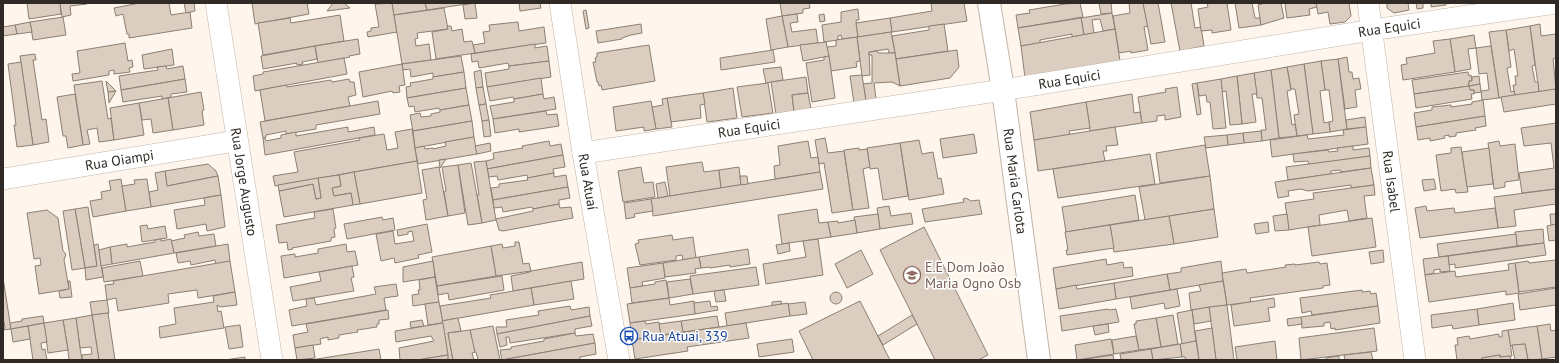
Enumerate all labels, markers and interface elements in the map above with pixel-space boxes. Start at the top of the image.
street label: Rua Equici [1357,14,1422,41]
street label: Rua Equici [1037,65,1102,93]
street label: Rua Equici [717,115,782,142]
street label: Rua Jorge Augusto [227,126,261,237]
street label: Rua Maria Carlota [999,127,1031,235]
street label: Rua Oiampi [84,146,155,174]
street label: Rua Isabel [1379,149,1404,213]
street label: Rua Atuaí [574,152,602,212]
place label: E.E Dom João Maria Ogno Osb [925,258,1021,292]
school or university icon: E.E Dom João Maria Ogno Osb [902,265,922,285]
bus stop icon: Rua Atuai, 339 [619,326,639,346]
place label: Rua Atuai, 339 [642,327,728,345]

